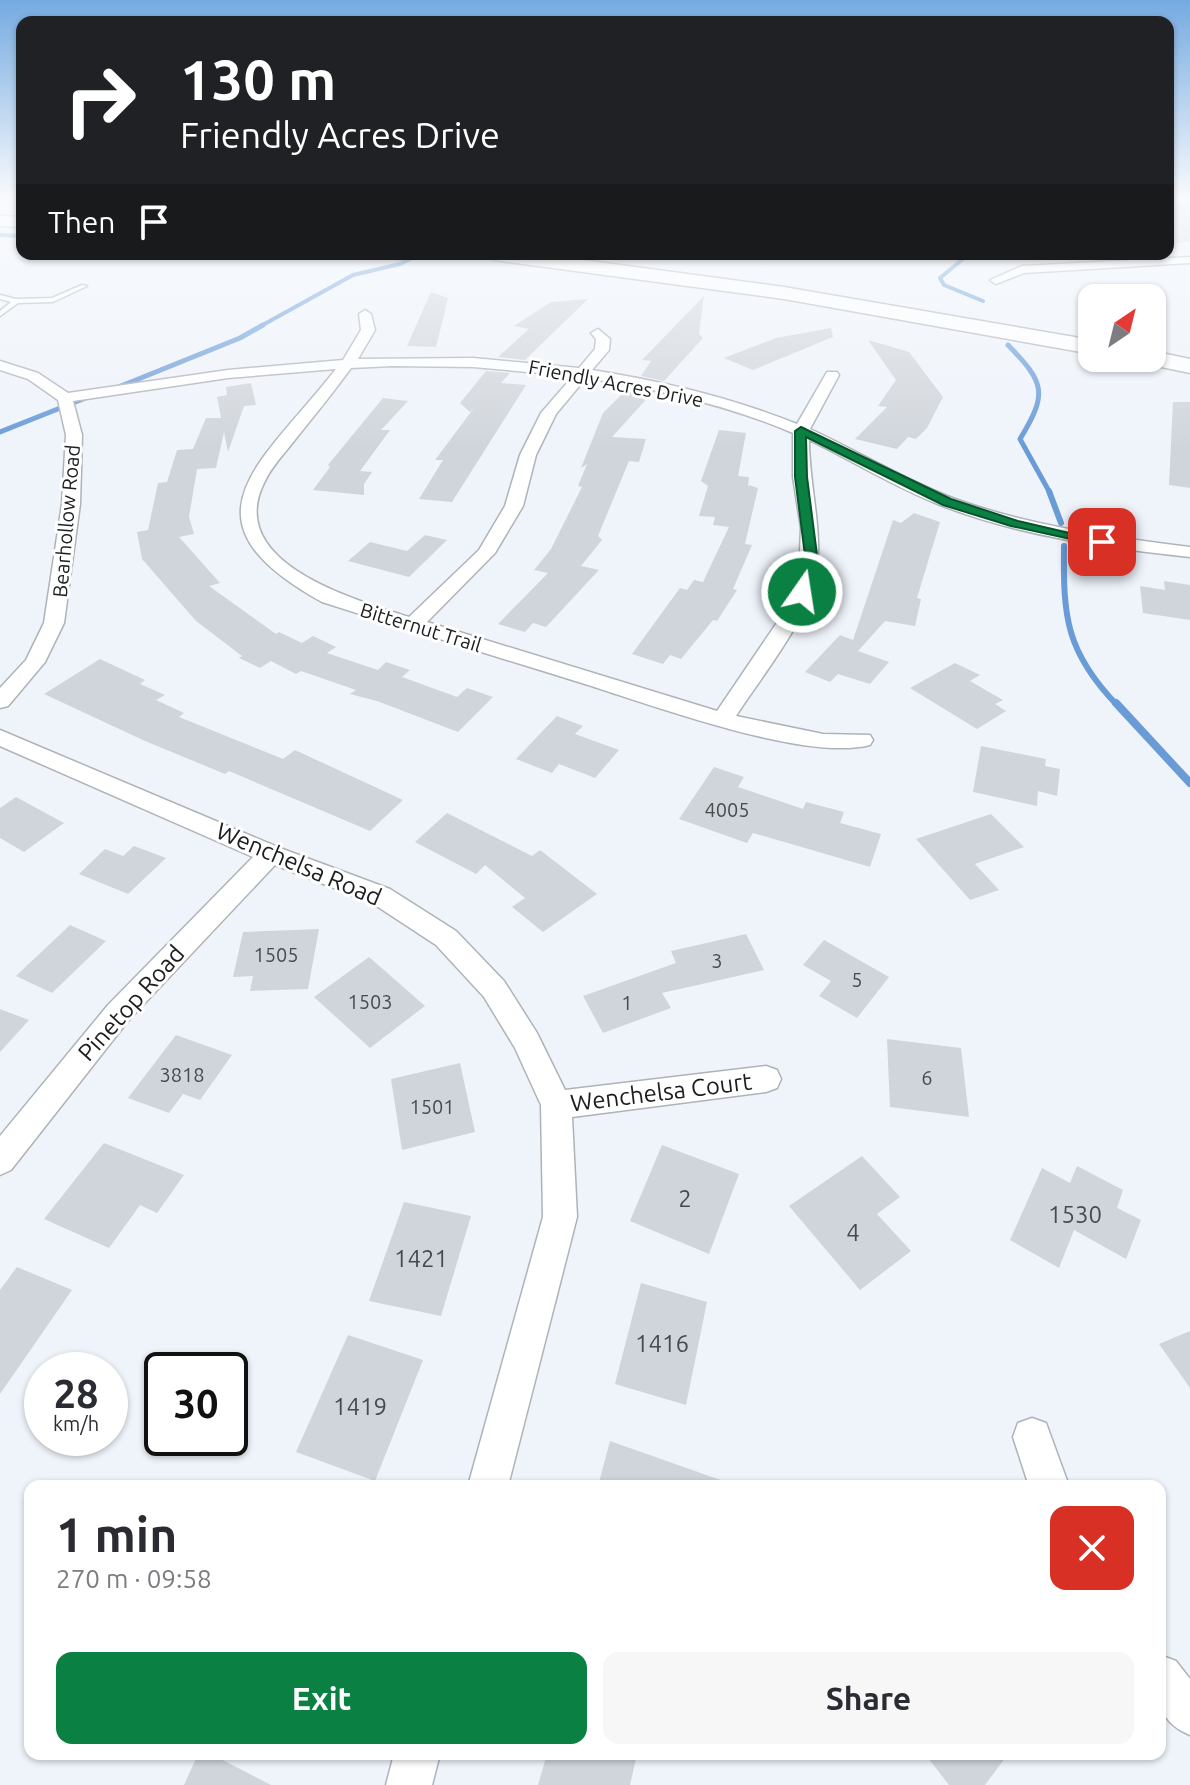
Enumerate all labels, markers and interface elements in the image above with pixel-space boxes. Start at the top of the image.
icon: right [48,48,152,152]
text: 130 m [180,48,336,111]
text: Friendly Acres Drive [180,114,500,155]
icon: arrive [132,200,176,244]
text: Then [48,205,116,239]
north arrow [1078,284,1166,372]
map controls [1078,284,1166,372]
street label: Friendly Acres Drive [527,355,705,411]
street label: Bearhollow Road [48,444,84,598]
pin [1068,508,1136,576]
icon: arrive [1080,520,1124,564]
position arrow [760,550,844,634]
street label: Bitternut Trail [358,598,484,656]
house number: 4005 [704,798,750,821]
street label: Wenchelsa Road [212,817,386,911]
street label: Pinetop Road [72,940,190,1066]
house number: 1505 [253,943,299,966]
house number: 3 [711,949,723,972]
house number: 5 [851,968,863,991]
house number: 1503 [347,990,393,1013]
house number: 1 [621,991,633,1014]
house number: 3818 [159,1063,205,1086]
house number: 6 [921,1066,933,1089]
street label: Wenchelsa Court [569,1067,754,1117]
house number: 1501 [409,1095,455,1118]
house number: 2 [678,1185,692,1212]
house number: 1530 [1048,1201,1102,1228]
house number: 4 [846,1219,860,1246]
house number: 1421 [394,1245,448,1272]
house number: 1416 [635,1330,689,1357]
speed limit sign: 30 [144,1352,248,1456]
text: 28 [53,1371,99,1416]
house number: 1419 [333,1393,387,1420]
text: km/h [53,1412,99,1435]
button: close [1050,1506,1134,1590]
text: 1 min [56,1507,177,1561]
text: 270 m · 09:58 [56,1564,212,1593]
button: Exit [56,1652,587,1744]
button: Share [603,1652,1134,1744]

